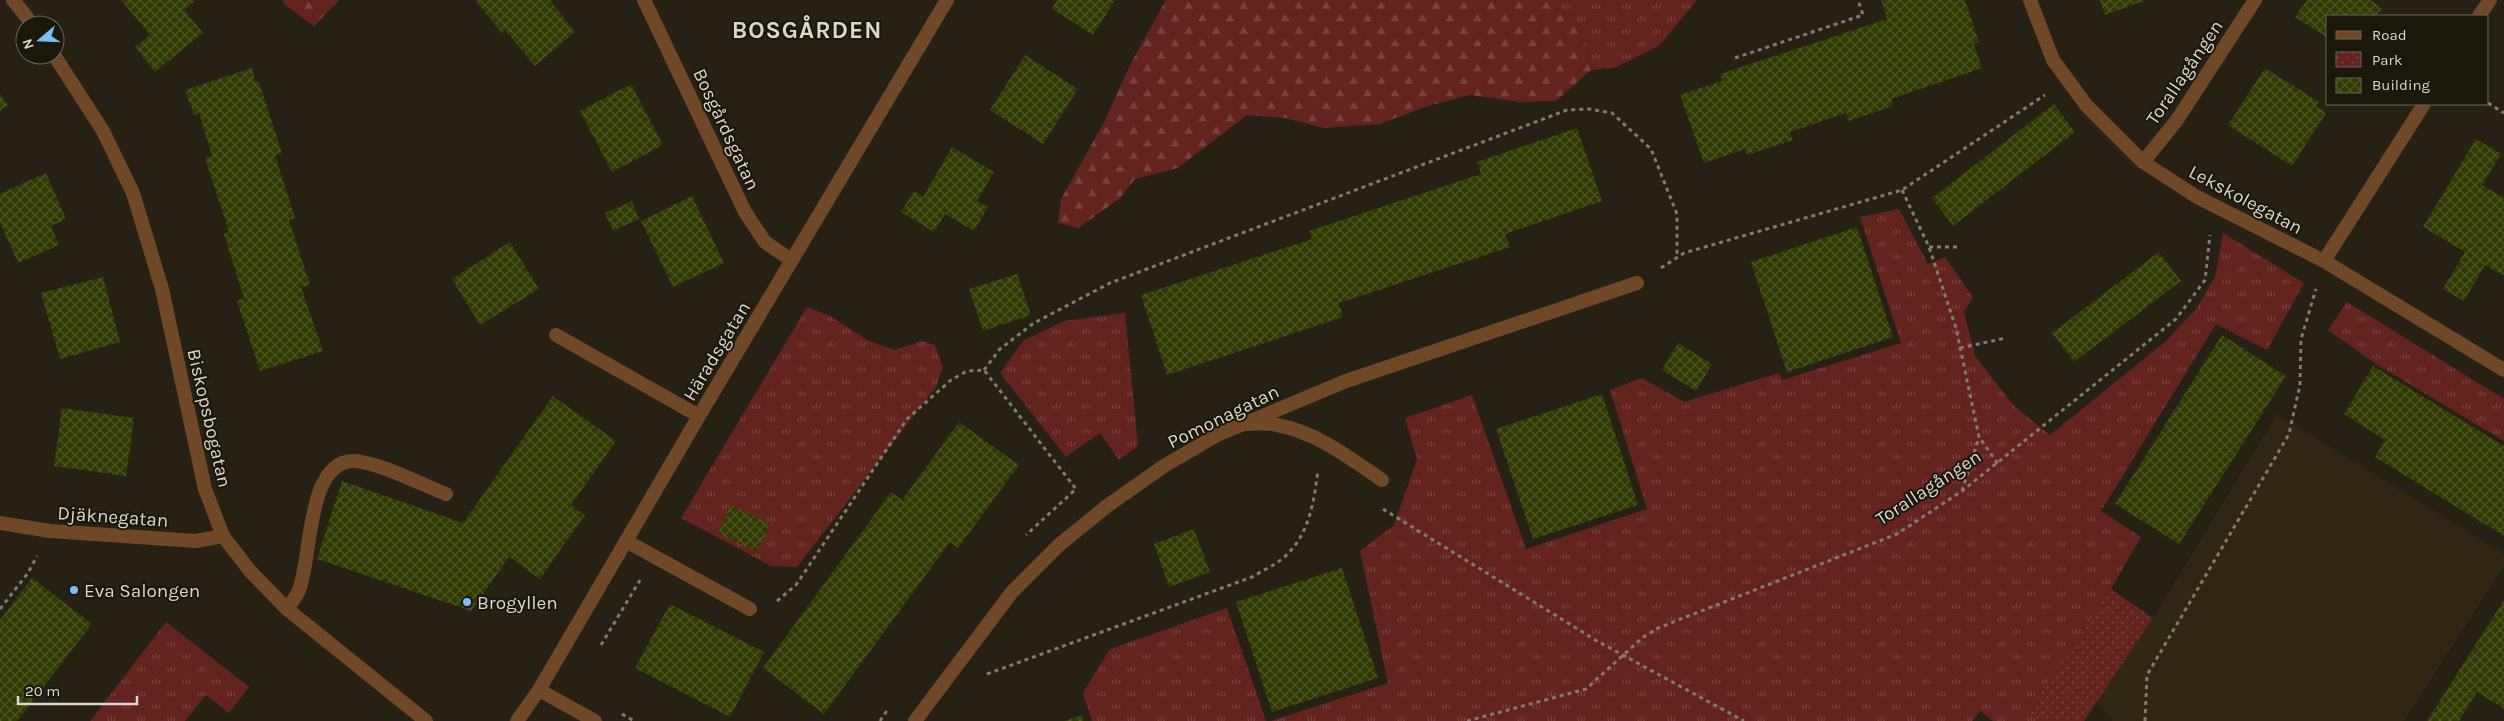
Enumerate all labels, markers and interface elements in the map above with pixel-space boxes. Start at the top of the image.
north arrow [15,15,65,65]
district label: BOSGÅRDEN [732,15,882,44]
legend [2326,15,2489,105]
street label: Torallagången [2142,16,2228,129]
text: Road [2372,26,2407,44]
text: N [19,37,38,52]
text: Park [2372,51,2402,69]
street label: Bosgårdsgatan [688,65,764,194]
text: Building [2372,76,2430,94]
street label: Lekskolegatan [2185,161,2306,239]
street label: Häradsgatan [679,298,755,405]
street label: Biskopsbogatan [182,347,236,490]
street label: Pomonagatan [1164,380,1283,453]
street label: Torallagången [1872,446,1985,530]
street label: Djäknegatan [57,502,169,532]
place label: Eva Salongen [84,580,200,602]
marker: Eva Salongen [68,584,80,596]
place label: Brogyllen [477,592,558,614]
marker: Brogyllen [461,596,473,608]
scale bar [18,674,136,706]
text: 20 m [25,682,60,700]

